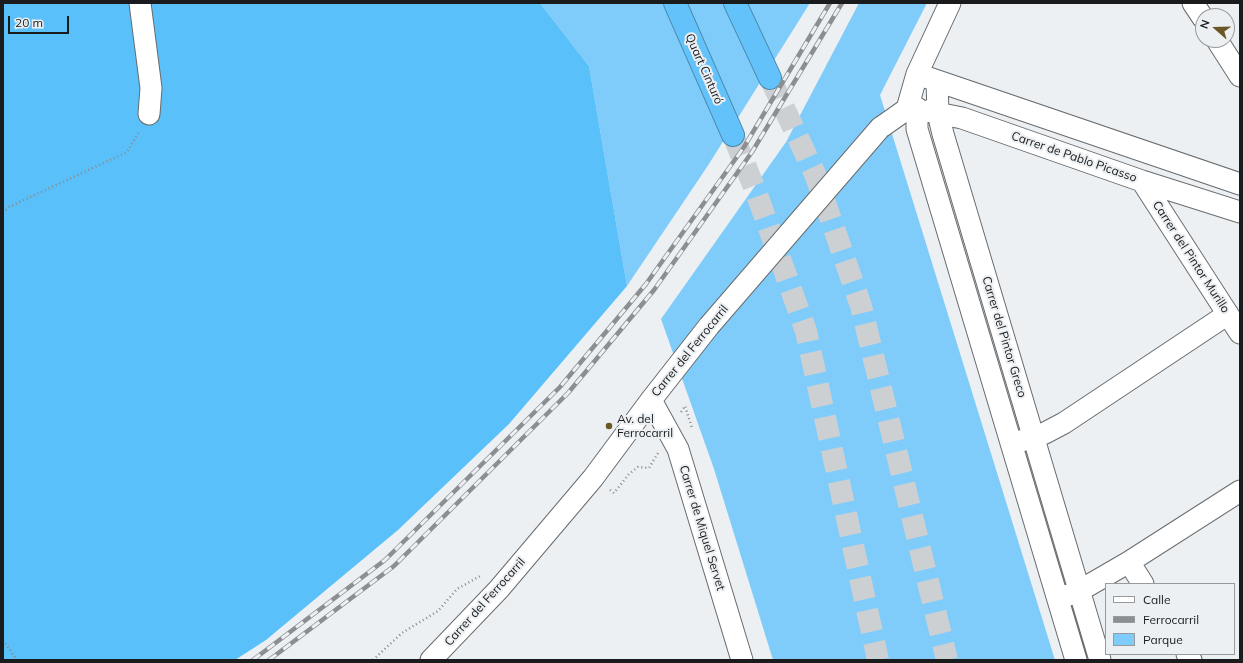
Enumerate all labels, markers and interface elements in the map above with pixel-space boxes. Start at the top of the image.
scale bar [10,8,71,34]
north arrow [1195,8,1235,48]
text: 20 m [15,15,43,30]
text: N [1197,18,1213,31]
street label: Quart Cinturó [682,31,726,107]
street label: Carrer de Pablo Picasso [1009,129,1139,185]
street label: Carrer del Pintor Murillo [1149,198,1233,316]
street label: Carrer del Pintor Greco [979,275,1029,399]
street label: Carrer del Ferrocarril [649,302,731,400]
place label: Av. del Ferrocarril [617,412,673,440]
marker: Av. del Ferrocarril [604,421,614,431]
street label: Carrer de Miquel Servet [676,464,728,592]
street label: Carrer del Ferrocarril [442,555,528,649]
legend [1105,583,1235,655]
text: Calle [1143,592,1170,607]
text: Ferrocarril [1143,612,1199,627]
text: Parque [1143,632,1183,647]

